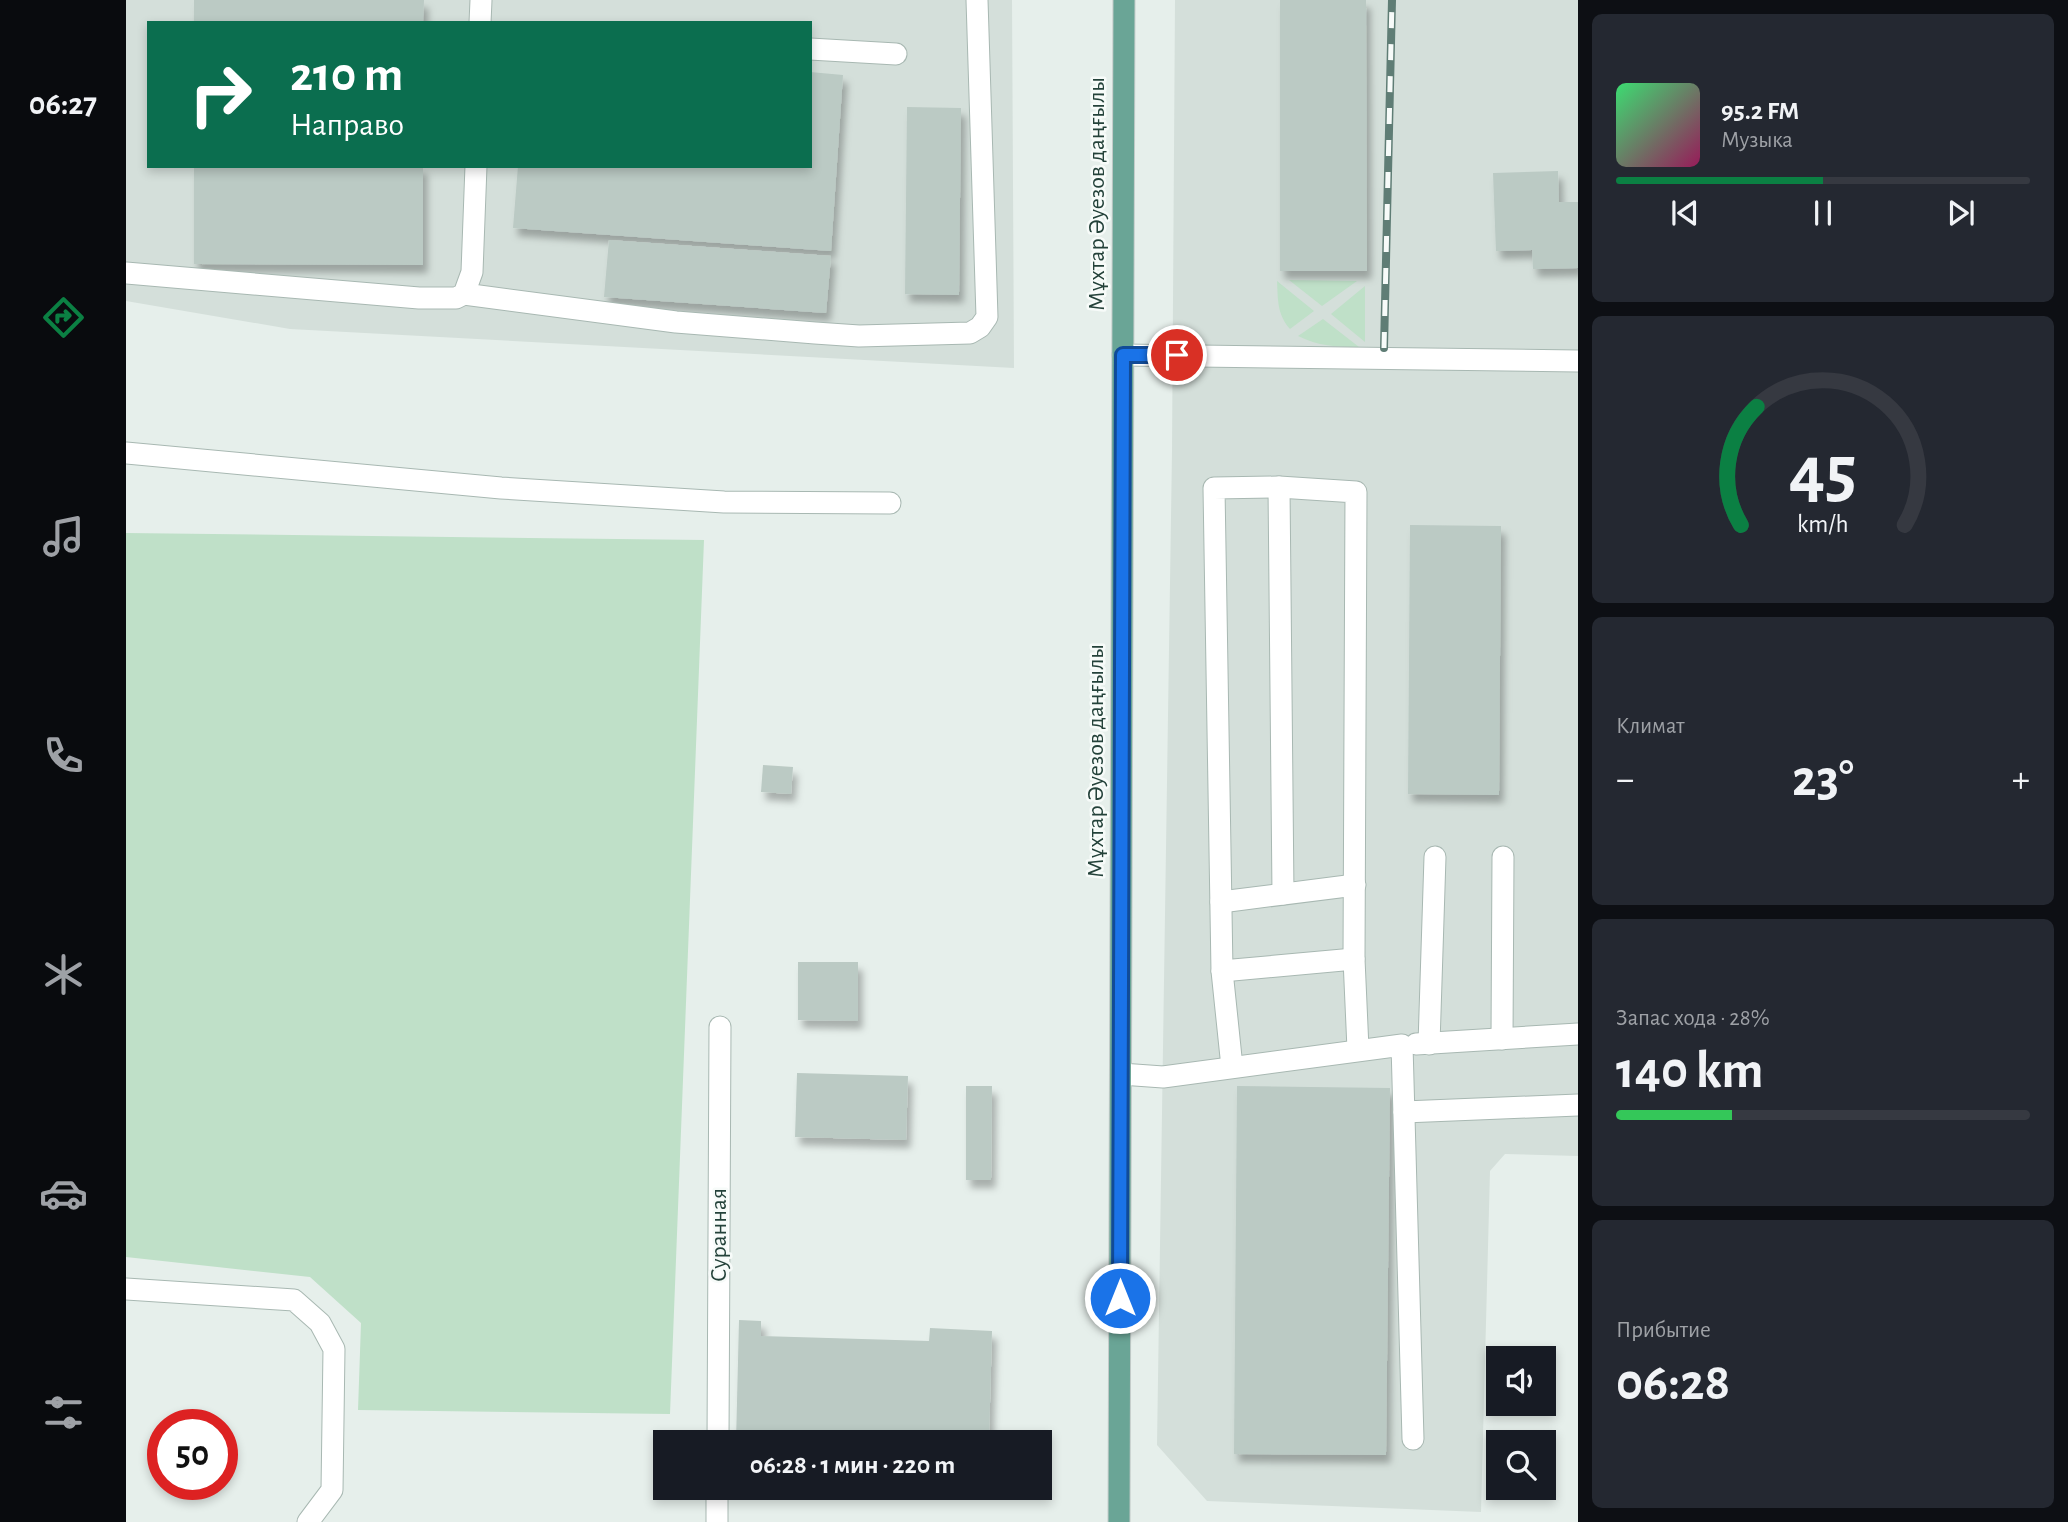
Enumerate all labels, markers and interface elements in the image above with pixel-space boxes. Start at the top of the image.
icon: right [175,49,266,140]
text: 210 m [290,51,403,100]
street label: Мұхтар Әуезов даңғылы [1085,77,1109,311]
text: 06:27 [29,88,97,120]
text: 95.2 FM [1721,98,1799,124]
text: Направо [290,109,404,141]
text: Музыка [1721,129,1793,152]
icon: previous [1666,194,1704,232]
icon: pause [1804,194,1842,232]
icon: next [1942,194,1980,232]
icon: directions [39,293,88,342]
pin [1147,325,1207,385]
icon: arrive [1158,336,1196,374]
text: 45 [1789,438,1857,511]
icon: music [39,512,88,561]
text: km/h [1797,512,1849,537]
street label: Мұхтар Әуезов даңғылы [1084,644,1108,878]
text: Климат [1616,715,1685,738]
icon: phone [39,731,88,780]
text: 23° [1792,753,1854,805]
text: − [1616,761,1634,799]
text: + [2012,761,2030,799]
icon: climate [39,950,88,999]
text: Запас хода · 28% [1616,1007,1770,1030]
text: 140 km [1616,1045,1764,1097]
icon: car [39,1169,88,1218]
street label: Суранная [707,1188,731,1282]
position arrow [1083,1261,1157,1335]
text: Прибытие [1616,1319,1711,1342]
map controls [1486,1346,1556,1500]
button: sound [1486,1346,1556,1416]
text: 06:28 [1616,1357,1730,1409]
icon: filters [39,1388,88,1437]
speed limit sign: 50 [147,1409,238,1500]
button: search [1486,1430,1556,1500]
text: 06:28 · 1 мин · 220 m [750,1452,955,1478]

